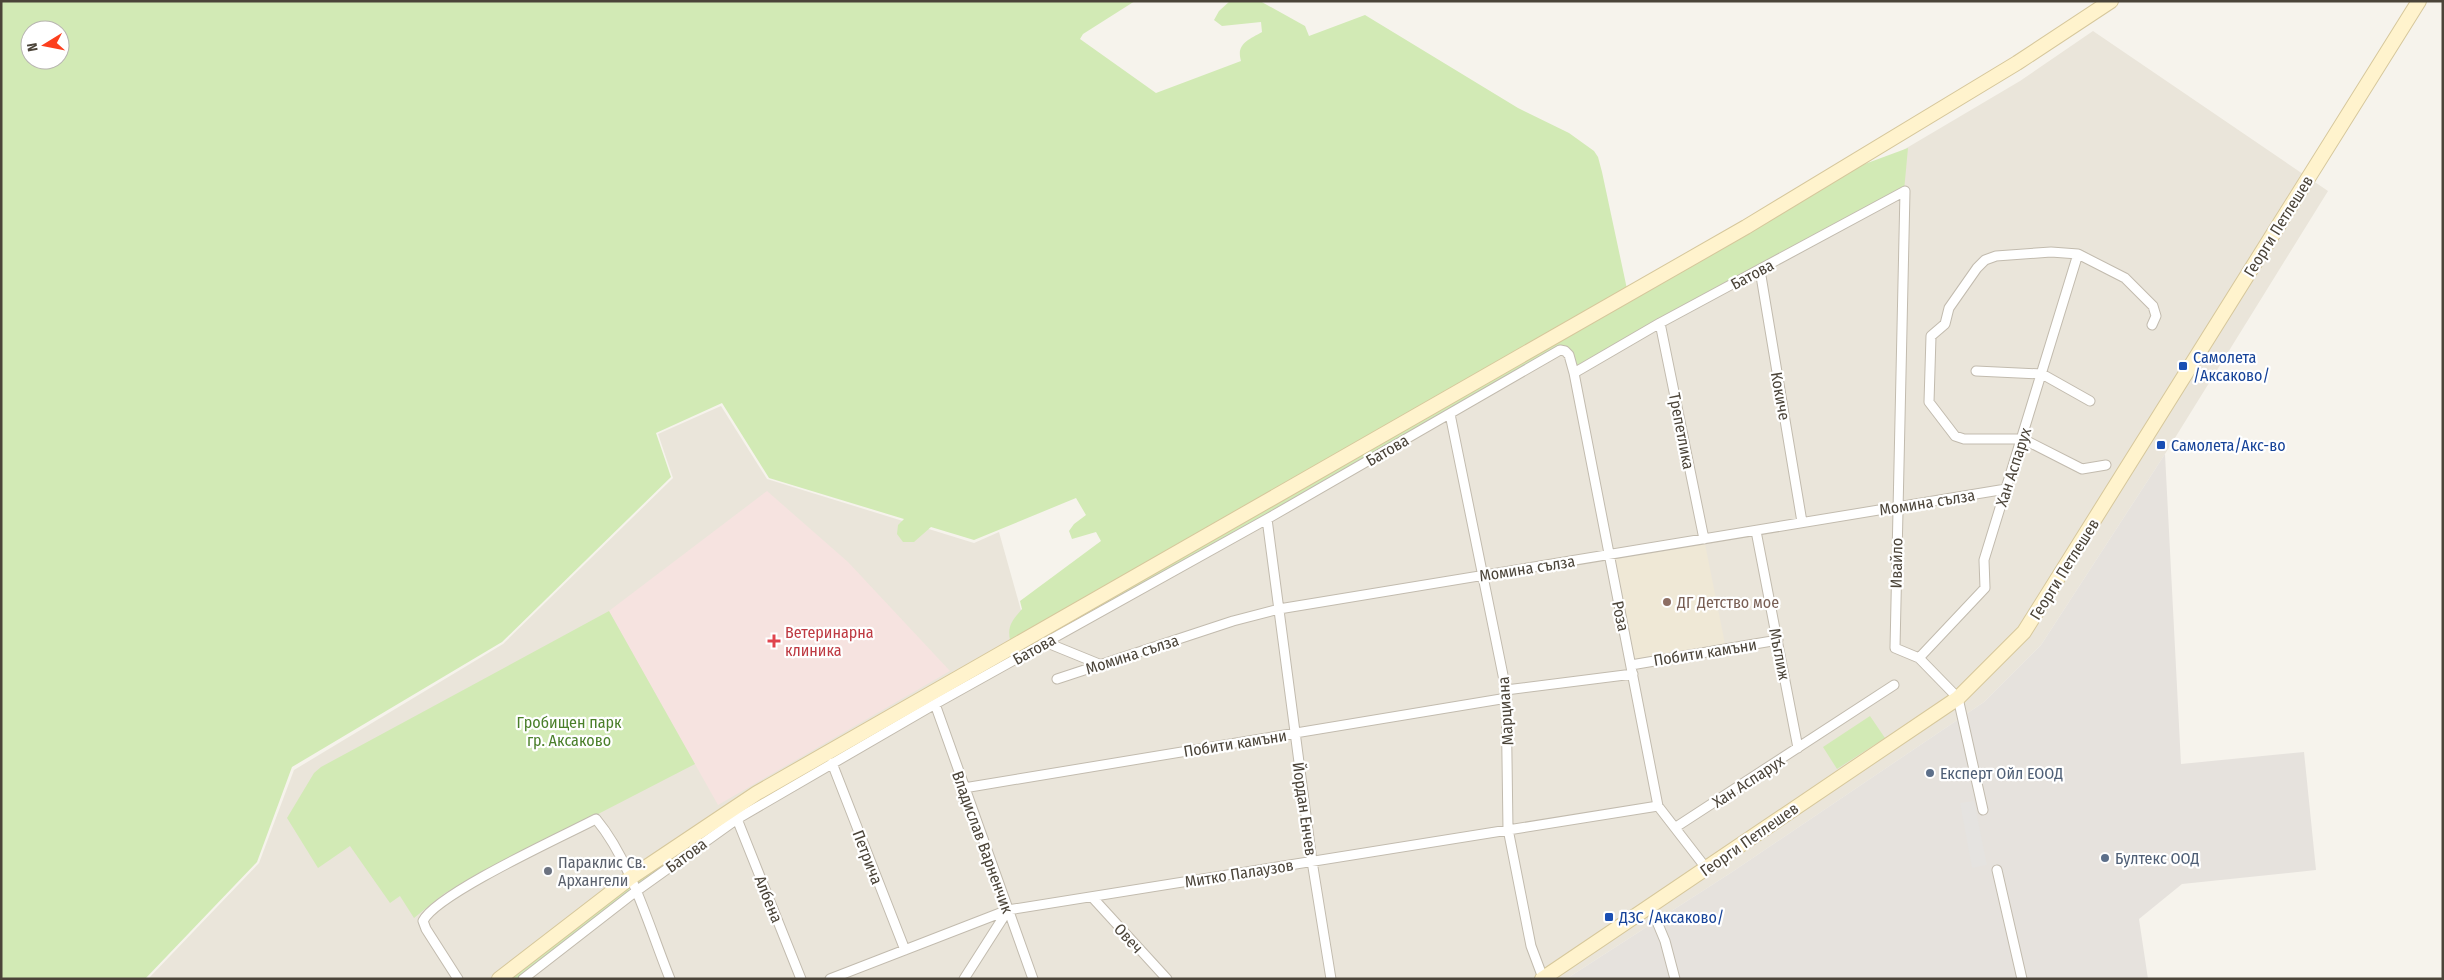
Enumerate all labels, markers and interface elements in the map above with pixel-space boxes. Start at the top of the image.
north arrow [20,20,70,70]
text: N [24,42,42,53]
street label: Георги Петлешев [2240,172,2317,280]
street label: Батова [1727,255,1777,294]
place label: Самолета /Аксаково/ [2193,348,2270,385]
marker: Самолета /Аксаково/ [2177,360,2189,372]
street label: Кокиче [1767,370,1794,422]
street label: Трепетлика [1665,391,1698,471]
street label: Хан Аспарух [1992,425,2035,509]
street label: Батова [1363,431,1412,470]
place label: Самолета/Акс-во [2171,436,2286,455]
marker: Самолета/Акс-во [2155,439,2167,451]
street label: Момина сълза [1878,486,1976,519]
street label: Георги Петлешев [2026,515,2103,623]
street label: Ивайло [1887,538,1906,589]
street label: Момина сълза [1478,552,1576,585]
place label: ДГ Детство мое [1676,593,1779,612]
marker: ДГ Детство мое [1661,596,1673,608]
street label: Роза [1608,599,1633,633]
place label: Ветеринарна клиника [785,623,874,660]
street label: Мъглиж [1765,627,1794,682]
street label: Батова [1009,630,1059,669]
street label: Момина сълза [1083,630,1181,678]
marker: Ветеринарна клиника [767,634,781,648]
street label: Побити камъни [1652,635,1758,670]
street label: Марциана [1494,676,1517,746]
park label: Гробищен парк гр. Аксаково [516,713,622,750]
street label: Побити камъни [1182,726,1288,761]
street label: Хан Аспарух [1709,751,1788,812]
street label: Йордан Енчев [1289,761,1320,857]
place label: Експерт Ойл ЕООД [1940,764,2063,783]
marker: Експерт Ойл ЕООД [1924,767,1936,779]
street label: Владислав Варненчик [948,768,1017,916]
street label: Георги Петлешев [1696,798,1802,880]
street label: Петрича [849,827,887,887]
street label: Батова [662,834,711,877]
place label: Бултекс ООД [2115,849,2199,868]
marker: Бултекс ООД [2099,852,2111,864]
place label: Параклис Св. Архангели [558,853,646,890]
street label: Митко Палаузов [1183,856,1295,891]
marker: Параклис Св. Архангели [542,865,554,877]
street label: Албена [751,873,787,926]
place label: ДЗС /Аксаково/ [1618,908,1724,927]
marker: ДЗС /Аксаково/ [1603,911,1615,923]
street label: Овеч [1110,919,1147,957]

